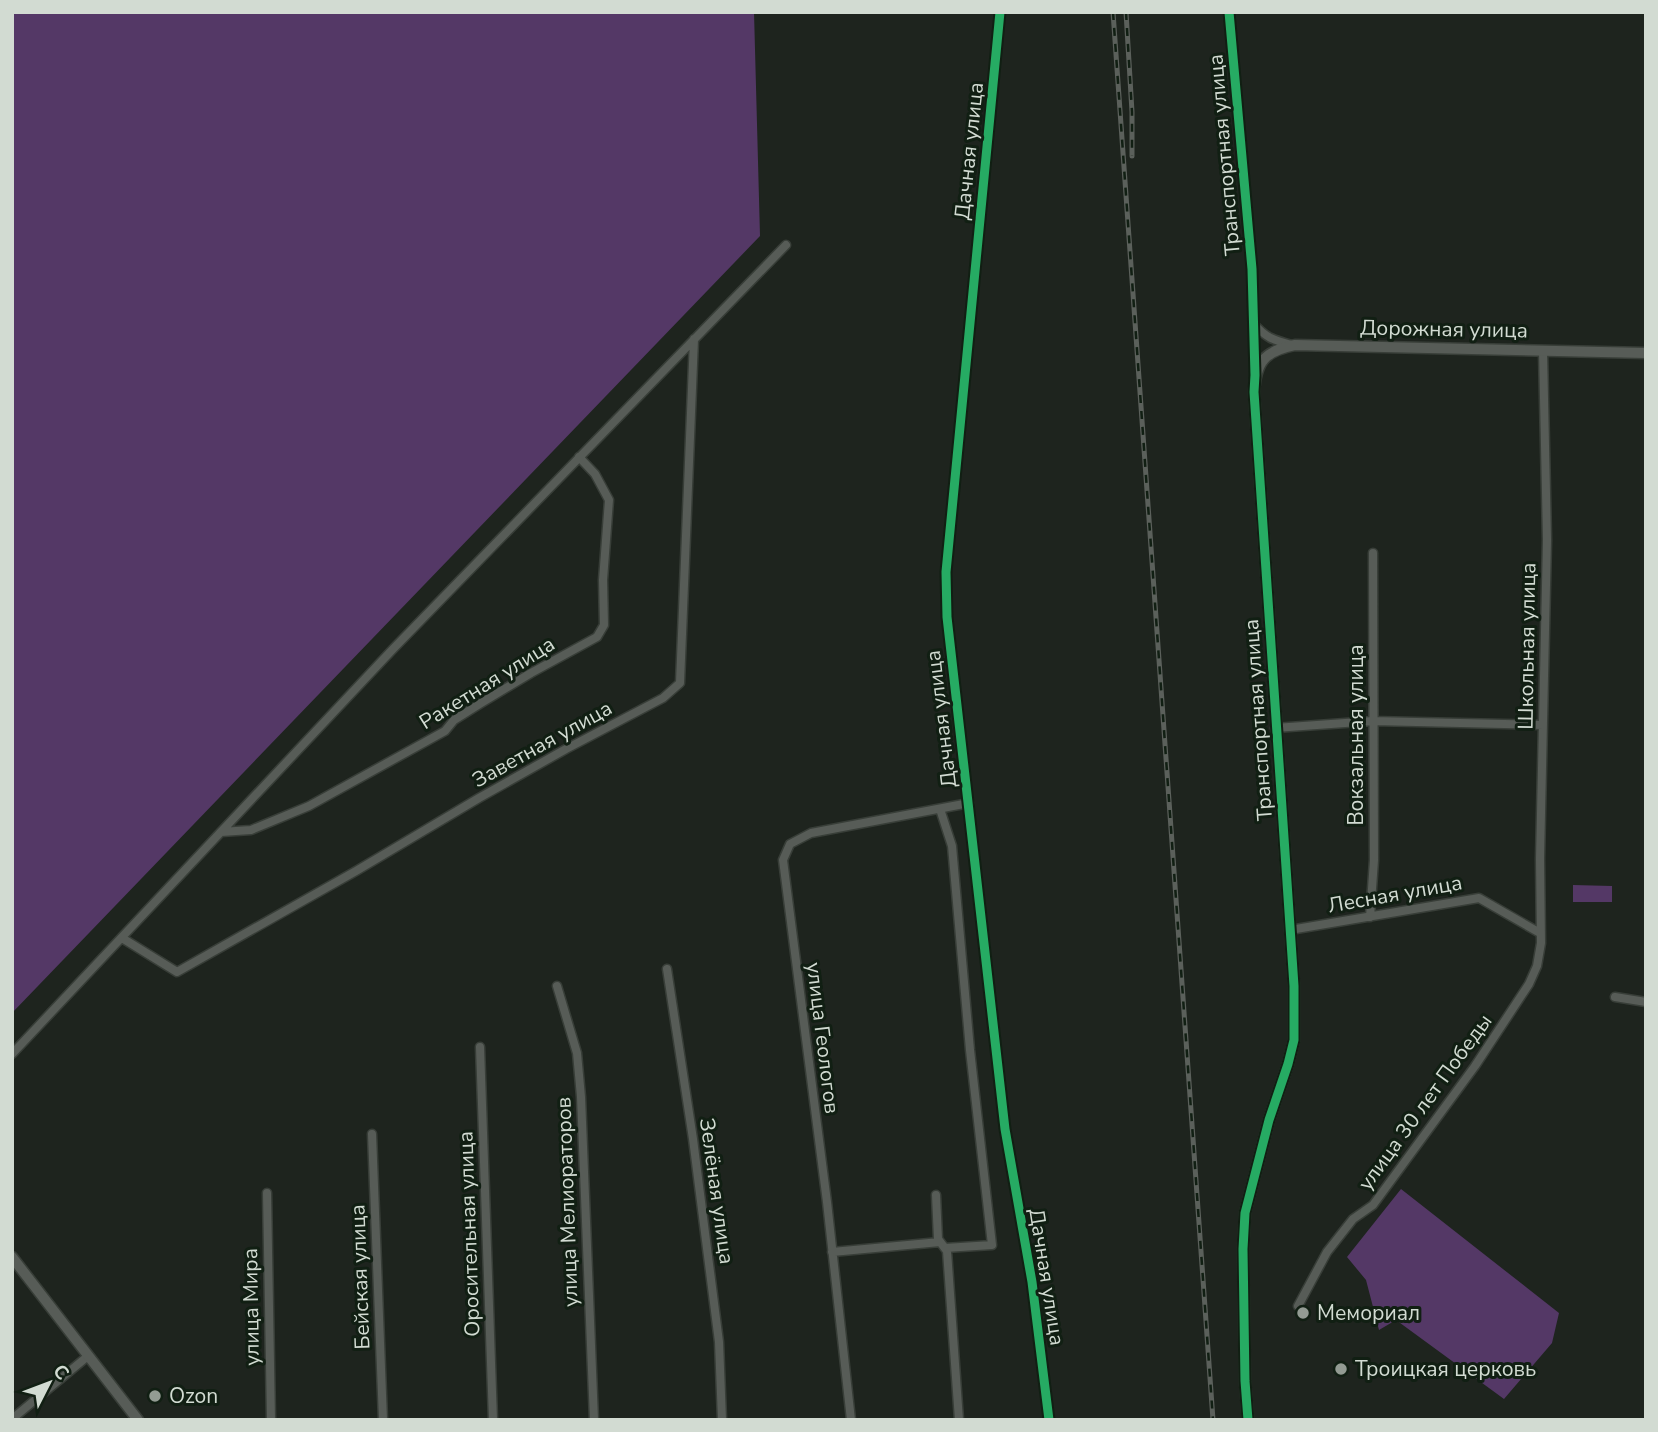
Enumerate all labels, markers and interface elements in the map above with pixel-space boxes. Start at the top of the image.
street label: Транспортная улица [1201,53,1247,257]
street label: Дачная улица [948,81,990,221]
street label: Дорожная улица [1360,314,1528,344]
street label: Школьная улица [1512,562,1542,730]
street label: Транспортная улица [1237,618,1279,822]
street label: Ракетная улица [414,630,560,736]
street label: Вокзальная улица [1342,644,1370,826]
street label: Дачная улица [919,649,963,789]
street label: Заветная улица [467,694,617,794]
street label: Лесная улица [1326,868,1464,920]
street label: улица Геологов [800,961,846,1115]
street label: улица 30 лет Победы [1352,1008,1498,1196]
street label: улица Мелиораторов [549,1096,585,1308]
street label: Зелёная улица [693,1116,741,1266]
street label: Оросительная улица [451,1131,487,1337]
street label: Бейская улица [343,1204,377,1350]
street label: Дачная улица [1022,1207,1072,1347]
street label: улица Мира [236,1248,266,1366]
place label: Мемориал [1317,1299,1420,1327]
marker: Мемориал [1295,1305,1311,1321]
north arrow [14,1348,84,1418]
place label: Троицкая церковь [1355,1355,1536,1383]
text: С [47,1359,75,1386]
marker: Троицкая церковь [1333,1361,1349,1377]
place label: Ozon [169,1382,218,1410]
marker: Ozon [147,1388,163,1404]

